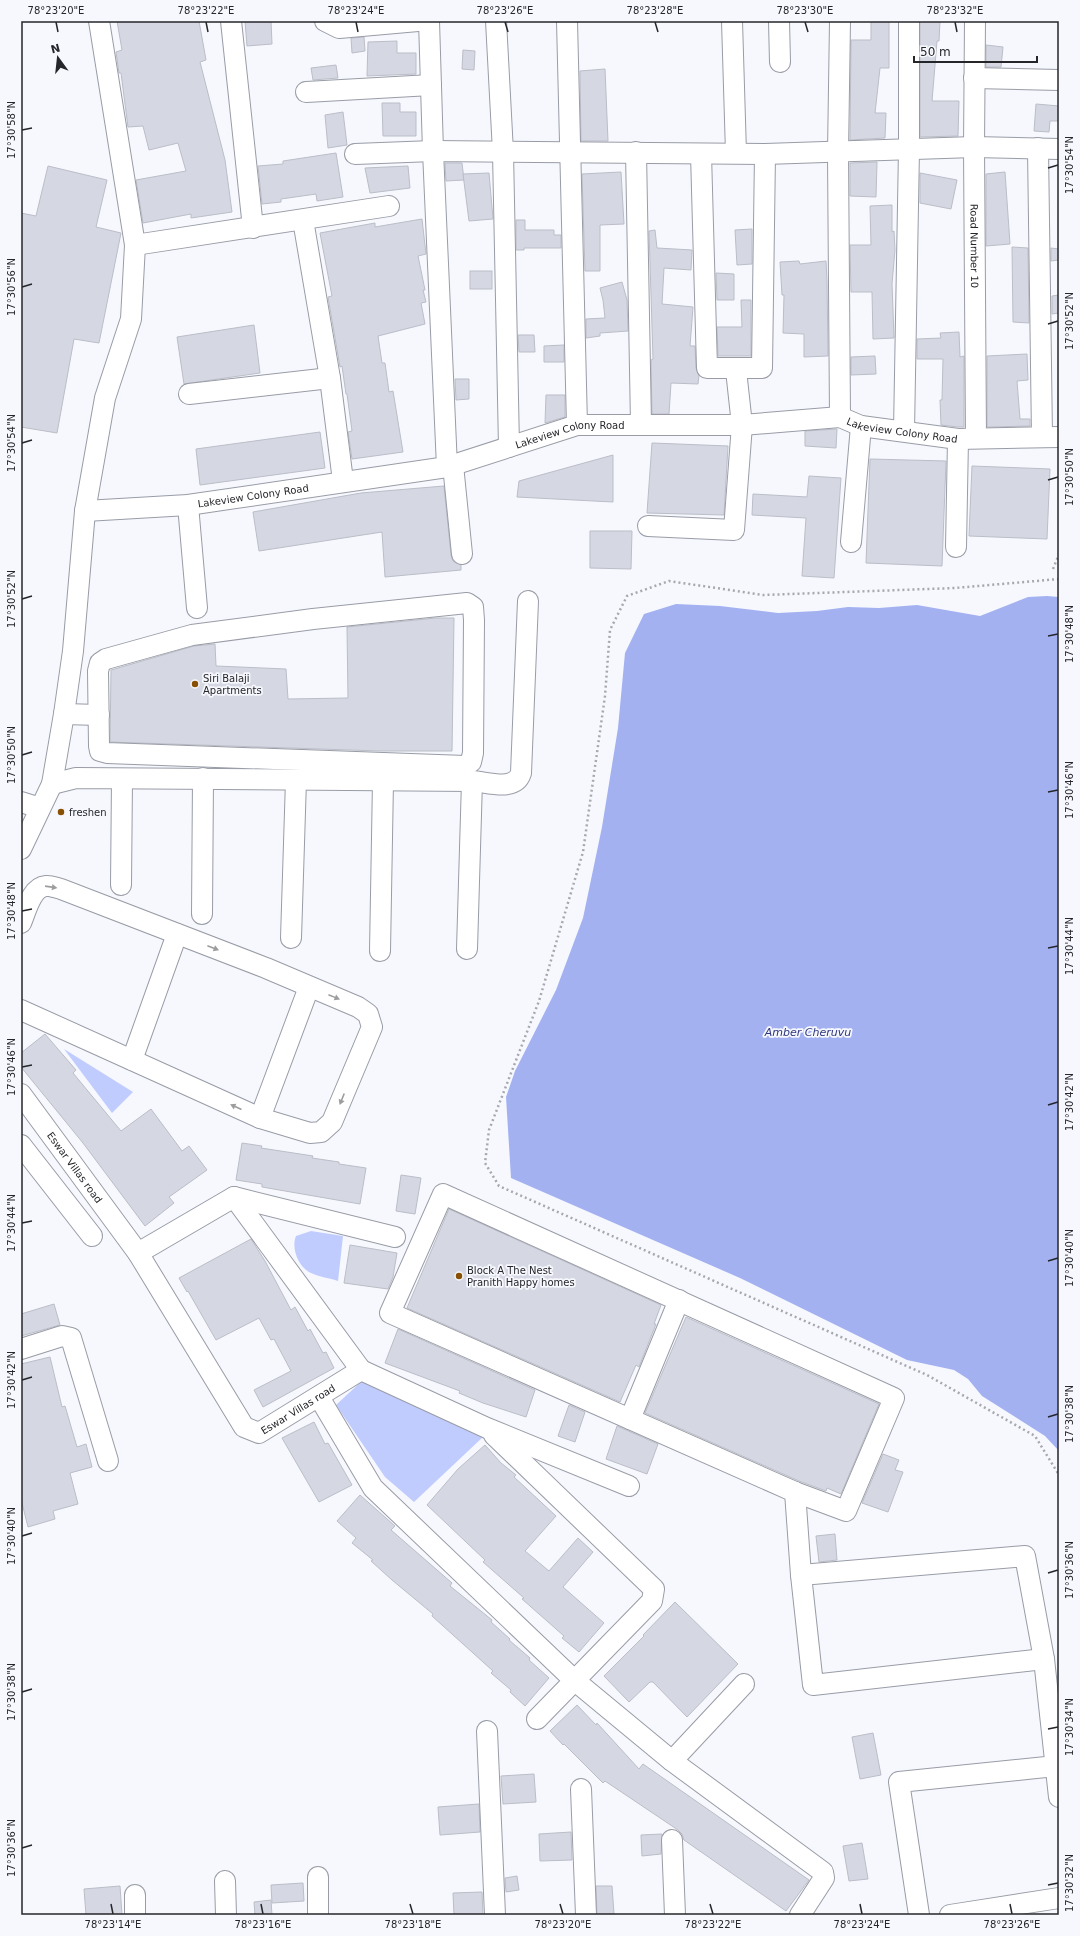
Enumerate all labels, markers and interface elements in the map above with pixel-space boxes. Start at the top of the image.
text: 78°23'20"E [28,5,84,16]
text: 78°23'22"E [178,5,234,16]
text: 78°23'24"E [328,5,384,16]
text: 78°23'26"E [477,5,533,16]
text: 78°23'28"E [627,5,683,16]
text: 78°23'30"E [777,5,833,16]
text: 78°23'32"E [927,5,983,16]
north arrow [38,38,78,78]
scale bar [914,38,1037,64]
text: N [49,41,62,56]
text: 50 m [920,45,951,59]
text: 17°30'58"N [6,101,17,159]
text: 17°30'54"N [1064,136,1075,194]
street label: Road Number 10 [969,204,980,288]
text: 17°30'56"N [6,258,17,316]
text: 17°30'52"N [1064,292,1075,350]
text: 17°30'54"N [6,414,17,472]
street label: Lakeview Colony Road [845,415,958,444]
street label: Lakeview Colony Road [514,420,625,450]
text: 17°30'50"N [1064,448,1075,506]
street label: Lakeview Colony Road [197,482,309,509]
text: 17°30'52"N [6,570,17,628]
text: 17°30'48"N [1064,605,1075,663]
place label: Siri Balaji Apartments [203,673,262,696]
marker: Siri Balaji Apartments [190,679,200,689]
text: 17°30'50"N [6,726,17,784]
text: 17°30'46"N [1064,761,1075,819]
marker: freshen [56,807,66,817]
place label: freshen [69,807,107,818]
text: 17°30'48"N [6,882,17,940]
one-way arrow [45,884,57,890]
text: 17°30'44"N [1064,917,1075,975]
one-way arrow [208,945,220,951]
one-way arrow [328,994,340,1000]
water label: Amber Cheruvu [764,1026,851,1039]
text: 17°30'46"N [6,1038,17,1096]
text: 17°30'42"N [1064,1073,1075,1131]
one-way arrow [338,1093,344,1105]
one-way arrow [230,1104,241,1110]
street label: Eswar Villas road [45,1130,105,1205]
text: 17°30'44"N [6,1194,17,1252]
text: 17°30'40"N [1064,1229,1075,1287]
place label: Block A The Nest Pranith Happy homes [467,1265,575,1288]
marker: Block A The Nest Pranith Happy homes [454,1271,464,1281]
text: 17°30'42"N [6,1351,17,1409]
street label: Eswar Villas road [259,1382,337,1436]
text: 17°30'38"N [1064,1385,1075,1443]
text: 17°30'40"N [6,1507,17,1565]
text: 17°30'36"N [1064,1541,1075,1599]
text: 17°30'38"N [6,1663,17,1721]
text: 17°30'34"N [1064,1698,1075,1756]
text: 17°30'36"N [6,1819,17,1877]
text: 17°30'32"N [1064,1854,1075,1912]
text: 78°23'14"E [85,1919,141,1930]
text: 78°23'16"E [235,1919,291,1930]
text: 78°23'18"E [385,1919,441,1930]
text: 78°23'20"E [535,1919,591,1930]
text: 78°23'22"E [685,1919,741,1930]
text: 78°23'24"E [834,1919,890,1930]
text: 78°23'26"E [984,1919,1040,1930]

